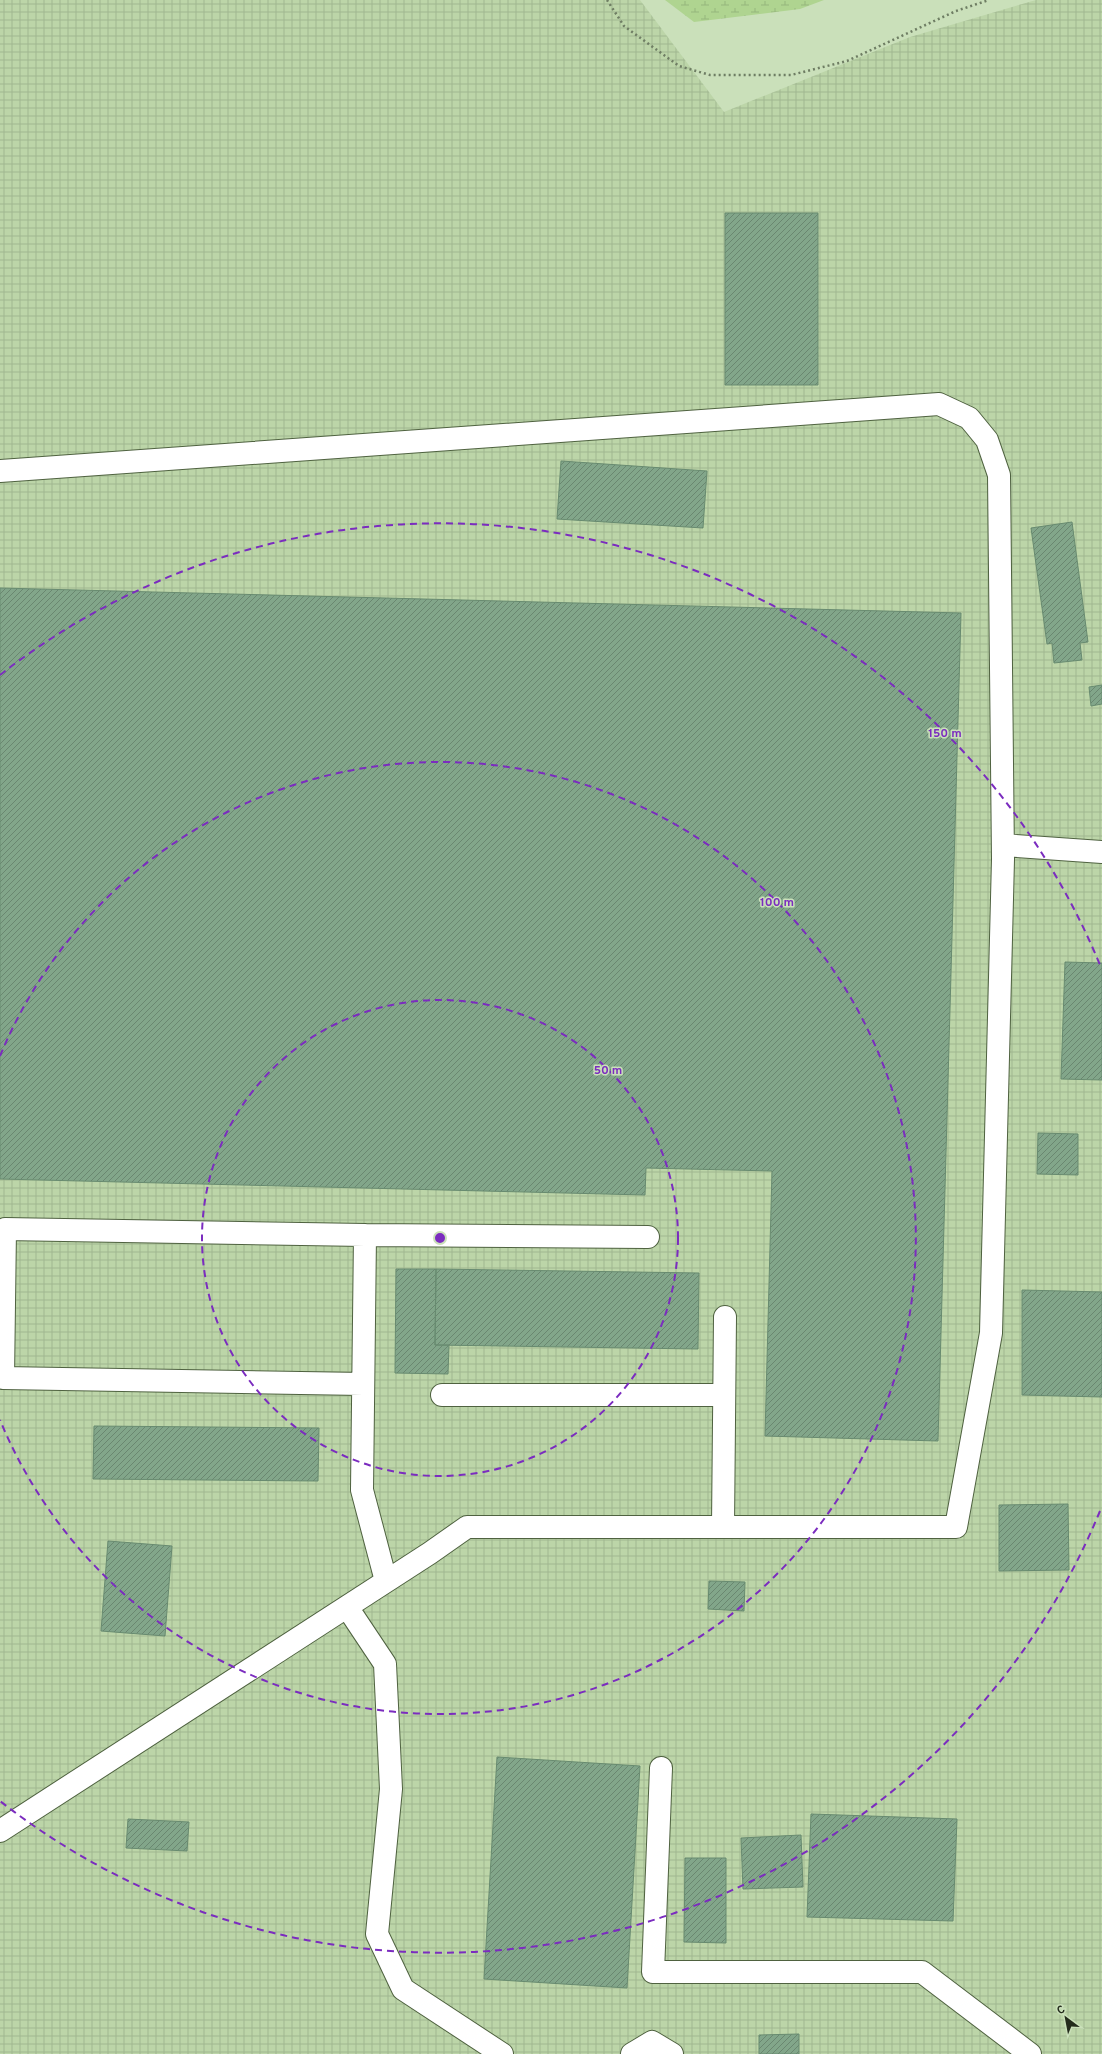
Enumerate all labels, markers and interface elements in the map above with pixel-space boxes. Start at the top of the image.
text: 150 m [928,726,962,742]
text: 100 m [760,895,794,911]
text: 50 m [594,1063,622,1079]
centre of rings [433,1231,447,1245]
north arrow [1046,1998,1086,2038]
text: С [1055,2003,1068,2018]

